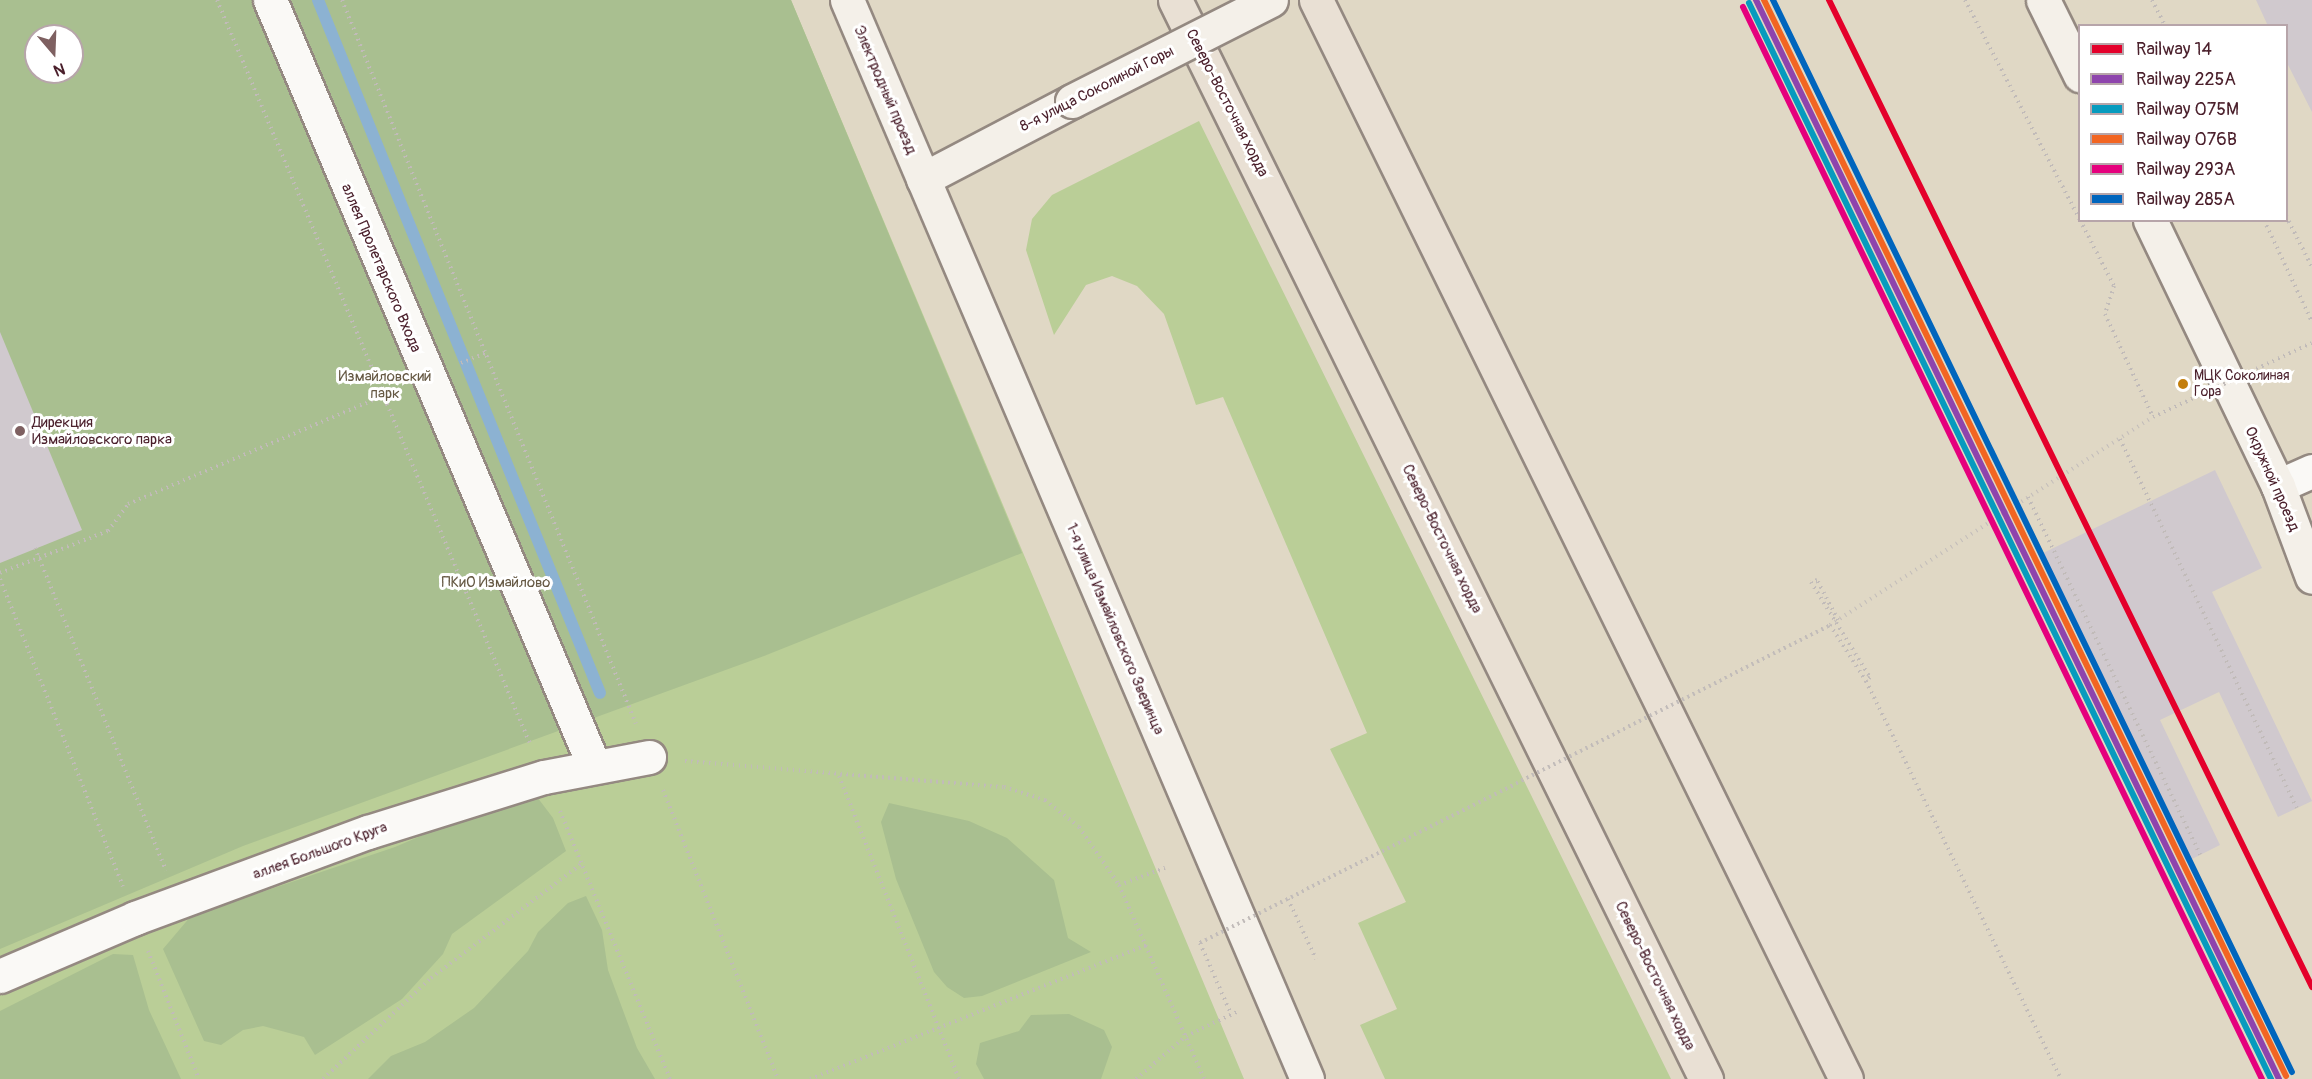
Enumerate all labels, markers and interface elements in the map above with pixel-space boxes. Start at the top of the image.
street label: Электродный проезд [850,23,920,157]
north arrow [24,24,84,84]
legend [2078,24,2288,222]
street label: Северо-Восточная хорда [1182,26,1272,180]
text: Railway 14 [2136,38,2212,61]
street label: 8-я улица Соколиной Горы [1017,42,1177,136]
text: N [51,58,68,80]
text: Railway 225А [2136,68,2236,91]
text: Railway 075М [2136,98,2239,121]
text: Railway 076В [2136,128,2237,151]
text: Railway 293А [2136,158,2235,181]
street label: аллея Пролетарского Входа [337,181,425,355]
text: Railway 285А [2136,188,2235,211]
park label: Измайловский парк [339,367,431,402]
place label: МЦК Соколиная Гора [2194,368,2290,400]
marker: МЦК Соколиная Гора [2177,378,2189,390]
place label: Дирекция Измайловского парка [32,413,172,448]
marker: Дирекция Измайловского парка [13,424,27,438]
street label: Окружной проезд [2241,424,2303,534]
street label: Северо-Восточная хорда [1398,462,1486,616]
street label: 1-я улица Измайловского Зверинца [1062,521,1168,737]
park label: ПКиО Измайлово [442,574,550,592]
street label: аллея Большого Круга [250,818,390,884]
street label: Северо-Восточная хорда [1611,899,1699,1053]

